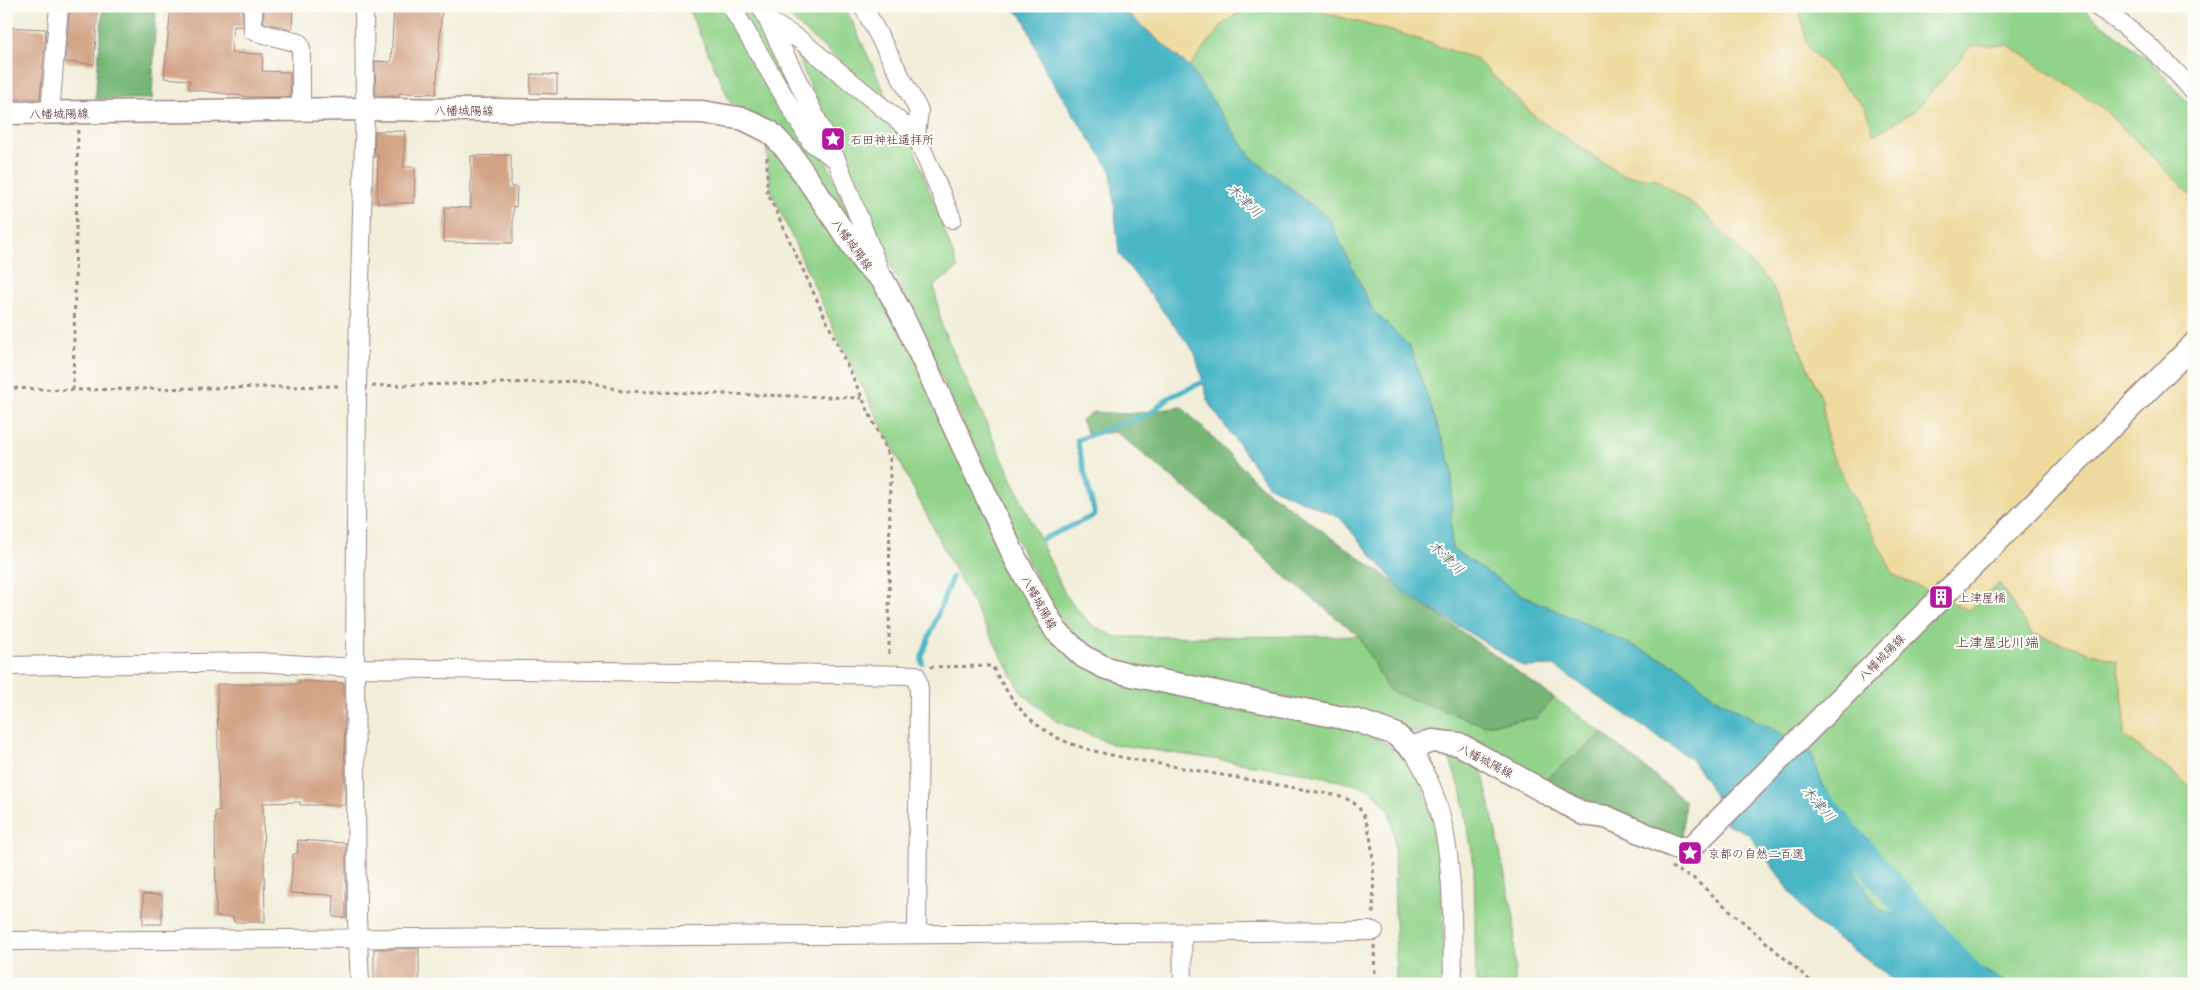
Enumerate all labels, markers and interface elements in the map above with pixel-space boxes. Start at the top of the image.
street label: 八幡城陽線 [434,101,494,119]
street label: 八幡城陽線 [29,103,89,123]
place icon: 石田神社遥拝所 [820,126,846,152]
place label: 石田神社遥拝所 [850,130,934,148]
water label: 木津川 [1223,178,1267,222]
street label: 八幡城陽線 [828,214,878,274]
water label: 木津川 [1425,535,1469,579]
street label: 八幡城陽線 [1018,571,1062,633]
building icon: 上津屋橋 [1928,584,1954,610]
place label: 上津屋橋 [1958,588,2006,606]
street label: 八幡城陽線 [1853,629,1909,685]
district label: 上津屋北川端 [1955,631,2039,652]
street label: 八幡城陽線 [1455,738,1517,782]
water label: 木津川 [1797,780,1841,826]
place icon: 京都の自然二百選 [1677,840,1703,866]
place label: 京都の自然二百選 [1708,844,1804,862]

